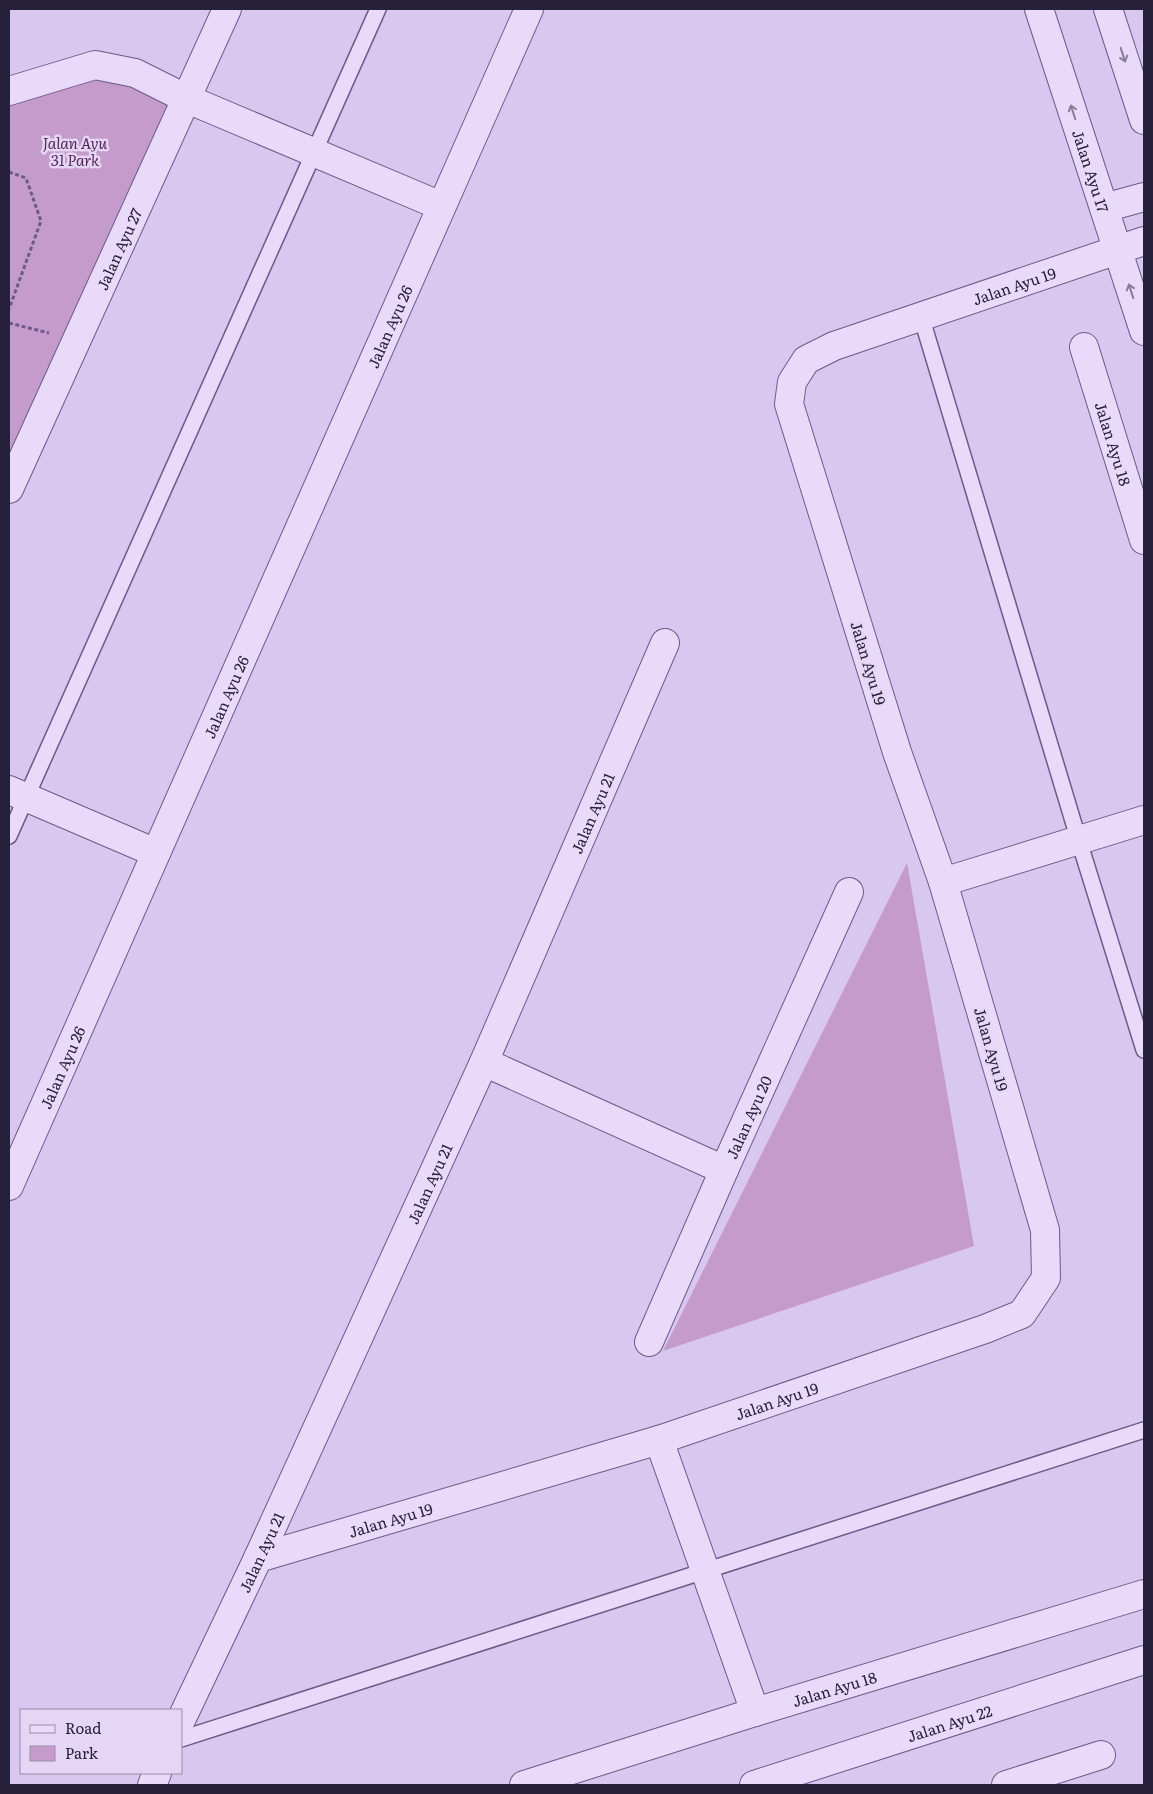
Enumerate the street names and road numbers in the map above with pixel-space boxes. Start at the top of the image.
street label: Jalan Ayu 17 [1067,126,1116,215]
street label: Jalan Ayu 27 [90,204,147,293]
street label: Jalan Ayu 19 [969,260,1059,310]
street label: Jalan Ayu 26 [361,281,417,371]
street label: Jalan Ayu 18 [1090,398,1138,488]
street label: Jalan Ayu 19 [845,618,893,708]
street label: Jalan Ayu 26 [197,652,254,742]
street label: Jalan Ayu 21 [564,768,619,857]
street label: Jalan Ayu 19 [969,1004,1015,1094]
street label: Jalan Ayu 26 [33,1022,90,1112]
street label: Jalan Ayu 20 [719,1071,777,1162]
street label: Jalan Ayu 21 [400,1139,457,1227]
street label: Jalan Ayu 19 [732,1375,821,1425]
street label: Jalan Ayu 19 [346,1496,435,1542]
street label: Jalan Ayu 21 [232,1508,289,1596]
street label: Jalan Ayu 18 [789,1664,879,1712]
street label: Jalan Ayu 22 [904,1698,995,1747]

